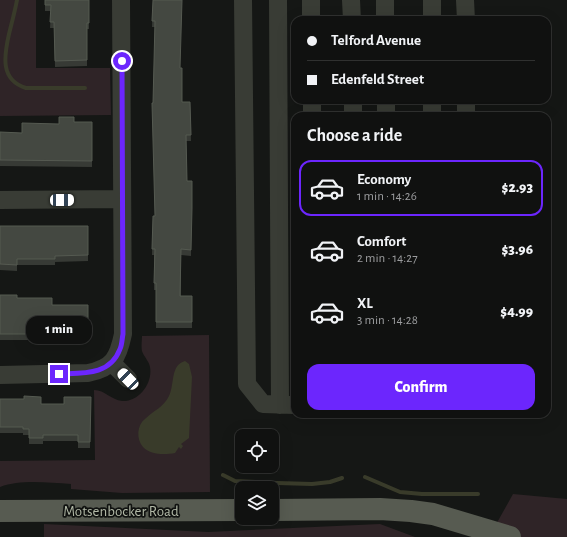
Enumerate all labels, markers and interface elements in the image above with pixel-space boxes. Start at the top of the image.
text: Telford Avenue [331,33,421,48]
route start [113,52,131,70]
text: Edenfeld Street [331,72,424,87]
text: Choose a ride [307,127,402,145]
icon: car [309,170,345,206]
text: Economy [357,172,411,187]
text: $2.93 [502,180,533,195]
text: 1 min · 14:26 [357,190,417,203]
car [50,194,74,206]
icon: car [309,232,345,268]
text: Comfort [357,234,406,249]
text: $3.96 [501,242,533,257]
text: 2 min · 14:27 [357,252,418,265]
icon: car [309,294,345,330]
text: XL [357,296,373,311]
text: $4.99 [500,304,533,319]
text: 3 min · 14:28 [357,314,418,327]
callout: 1 min [26,316,92,344]
text: 1 min [45,323,73,336]
button: Confirm [307,364,535,410]
route end [50,365,68,383]
car [115,366,141,392]
map controls [235,429,279,525]
button: locate [235,429,279,473]
button: layers [235,481,279,525]
street label: Motsenbocker Road [63,504,179,519]

